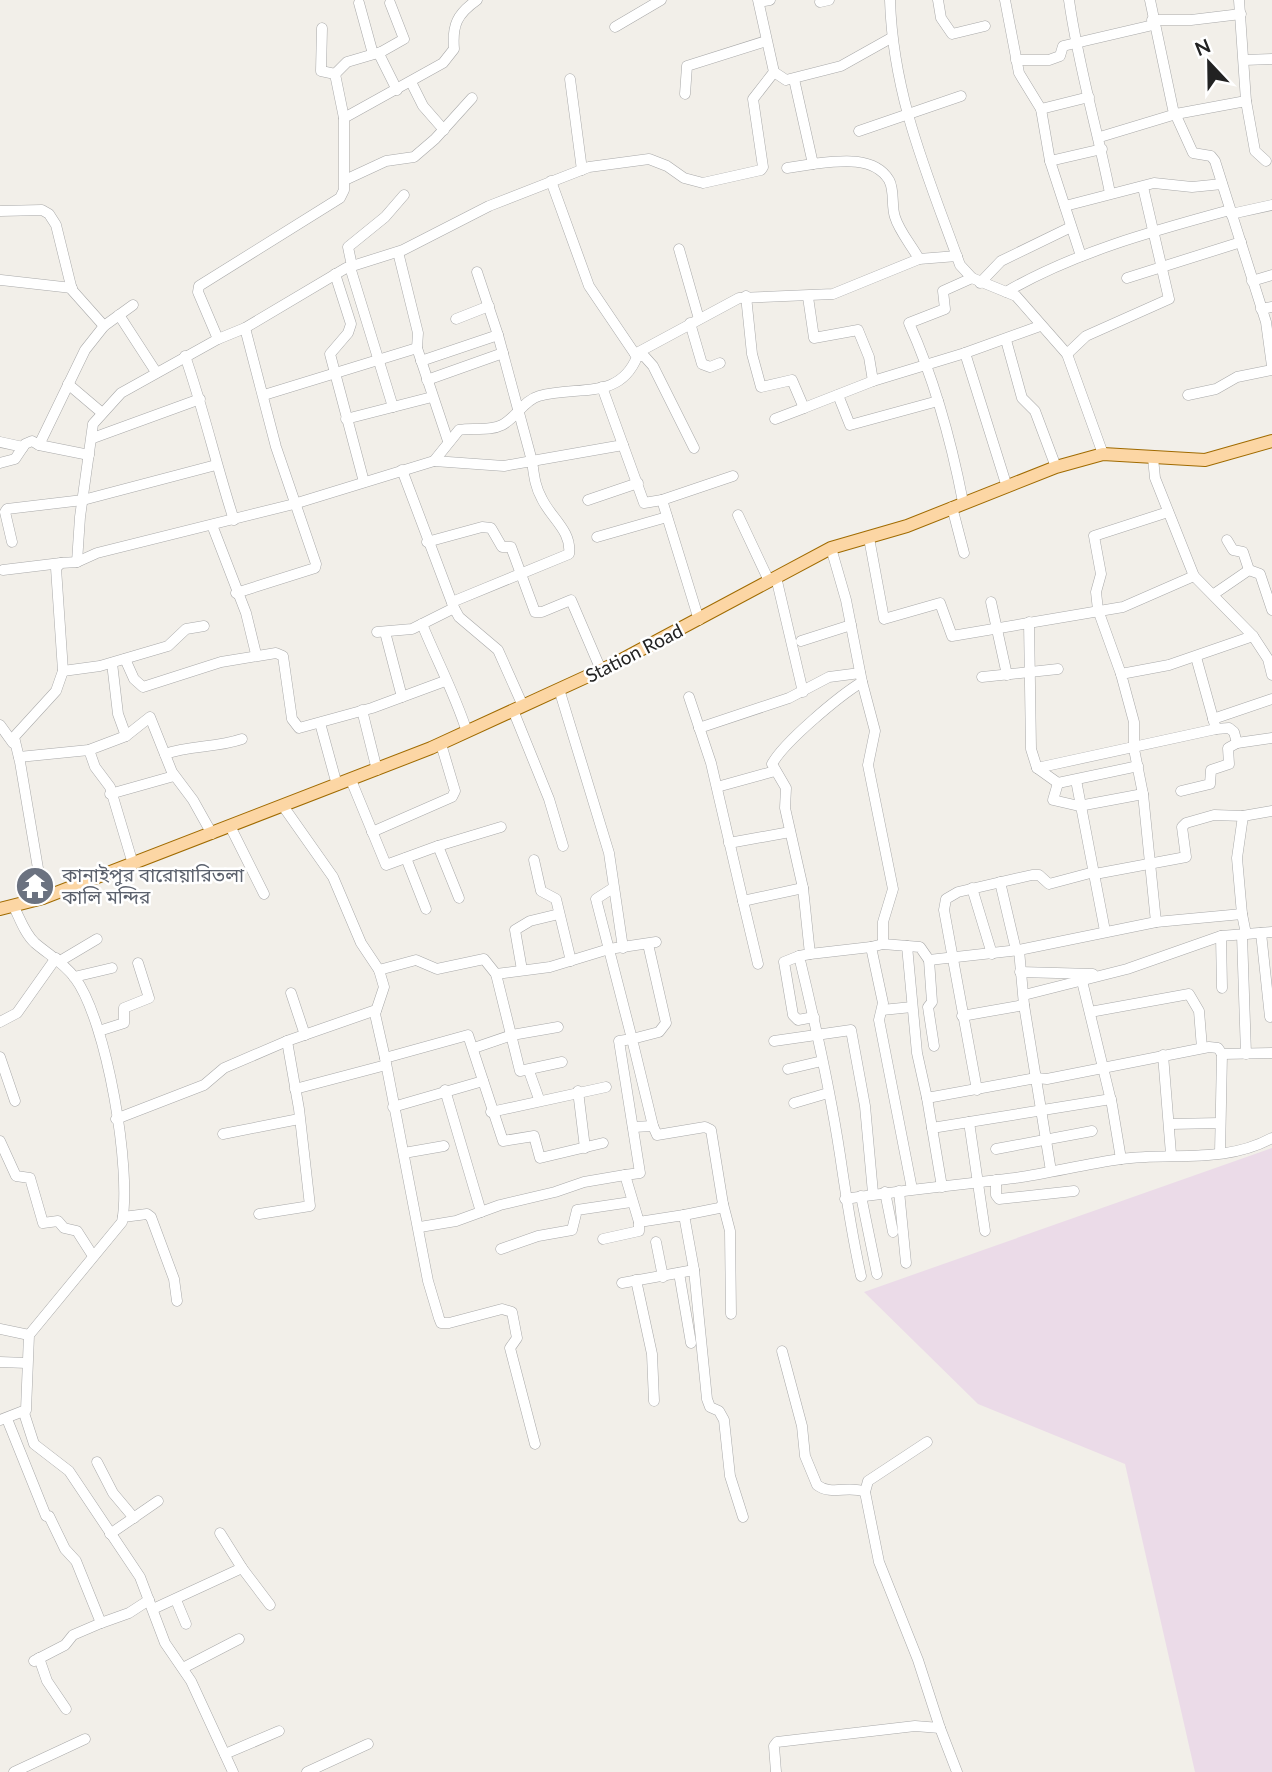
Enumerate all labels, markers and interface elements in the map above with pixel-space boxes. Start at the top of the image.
north arrow [1174,28,1244,98]
text: N [1191,33,1214,60]
street label: Station Road [581,618,686,687]
place label: কানাইপুর বারোয়ারিতলা কালি মন্দির [61,863,245,908]
temple icon: কানাইপুর বারোয়ারিতলা কালি মন্দির [14,865,56,907]

